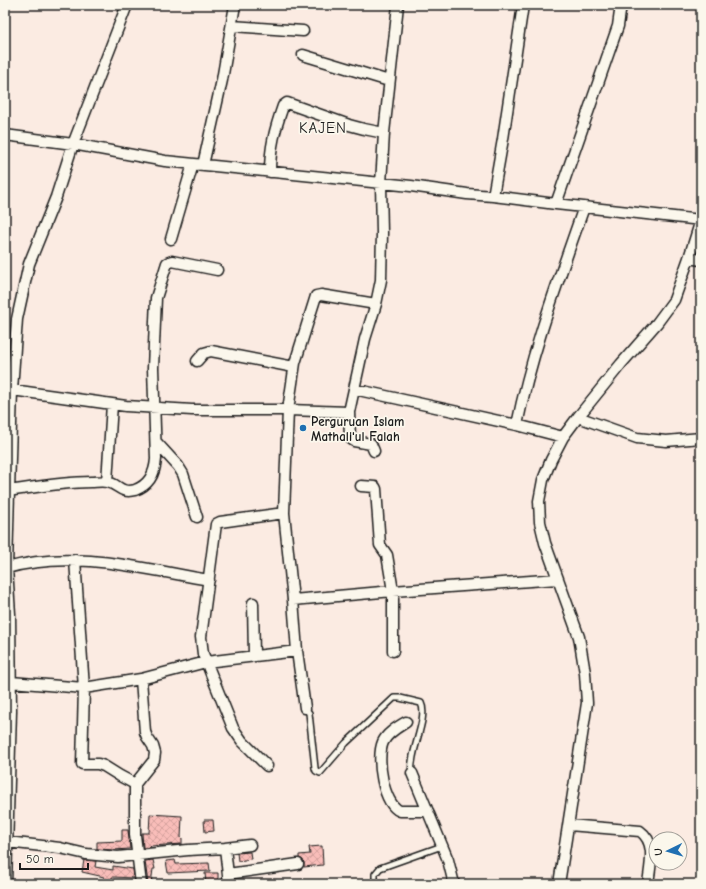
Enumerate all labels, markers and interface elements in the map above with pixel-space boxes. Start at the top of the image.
district label: KAJEN [299,119,347,137]
place label: Perguruan Islam Mathali'ul Falah [311,414,404,444]
marker: Perguruan Islam Mathali'ul Falah [298,423,308,433]
north arrow [648,831,688,871]
scale bar [20,845,88,871]
text: U [652,848,665,856]
text: 50 m [26,852,54,866]

